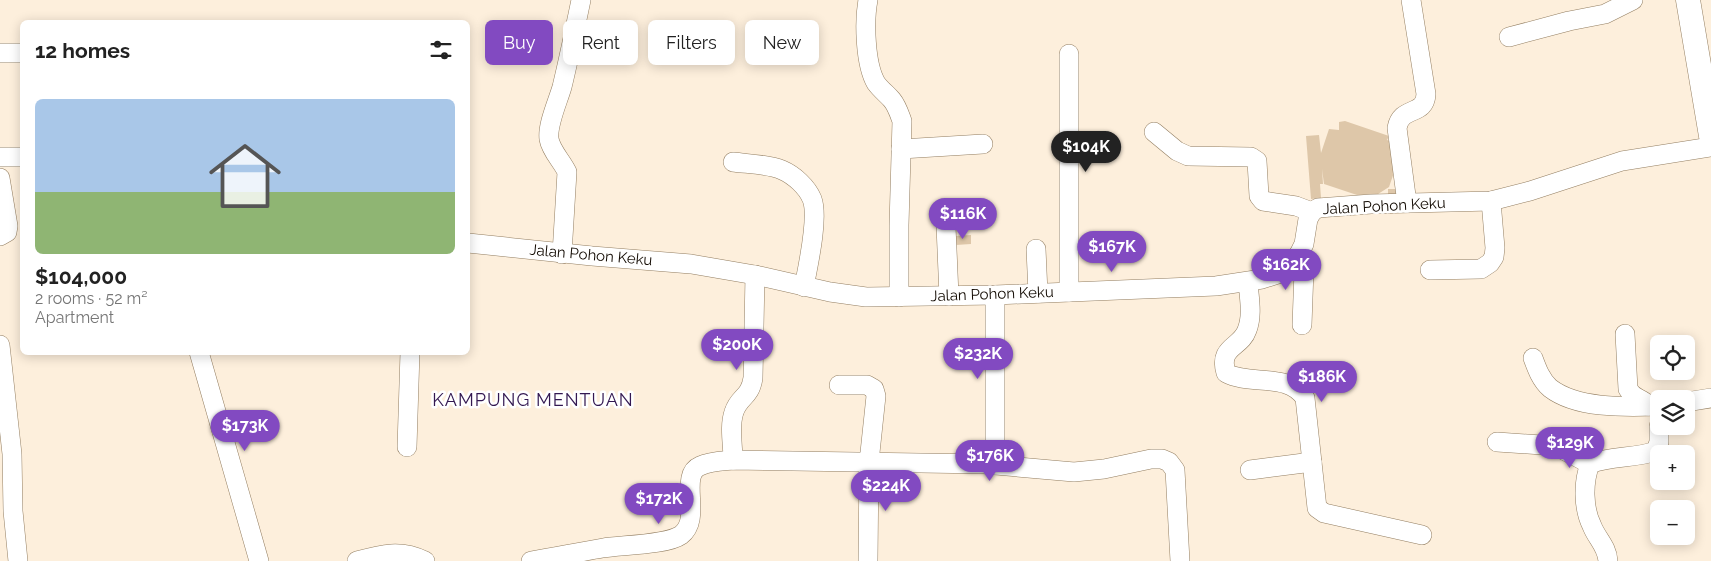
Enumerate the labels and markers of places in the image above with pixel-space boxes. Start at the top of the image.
pin: $104K [1051,130,1121,173]
pin: $116K [928,198,998,240]
pin: $167K [1077,230,1147,273]
pin: $162K [1251,248,1321,291]
pin: $200K [702,328,772,371]
pin: $232K [943,338,1013,380]
pin: $186K [1287,360,1357,403]
pin: $173K [210,410,280,452]
pin: $129K [1535,426,1605,469]
pin: $176K [955,440,1025,482]
pin: $224K [851,470,921,512]
pin: $172K [624,482,694,525]

